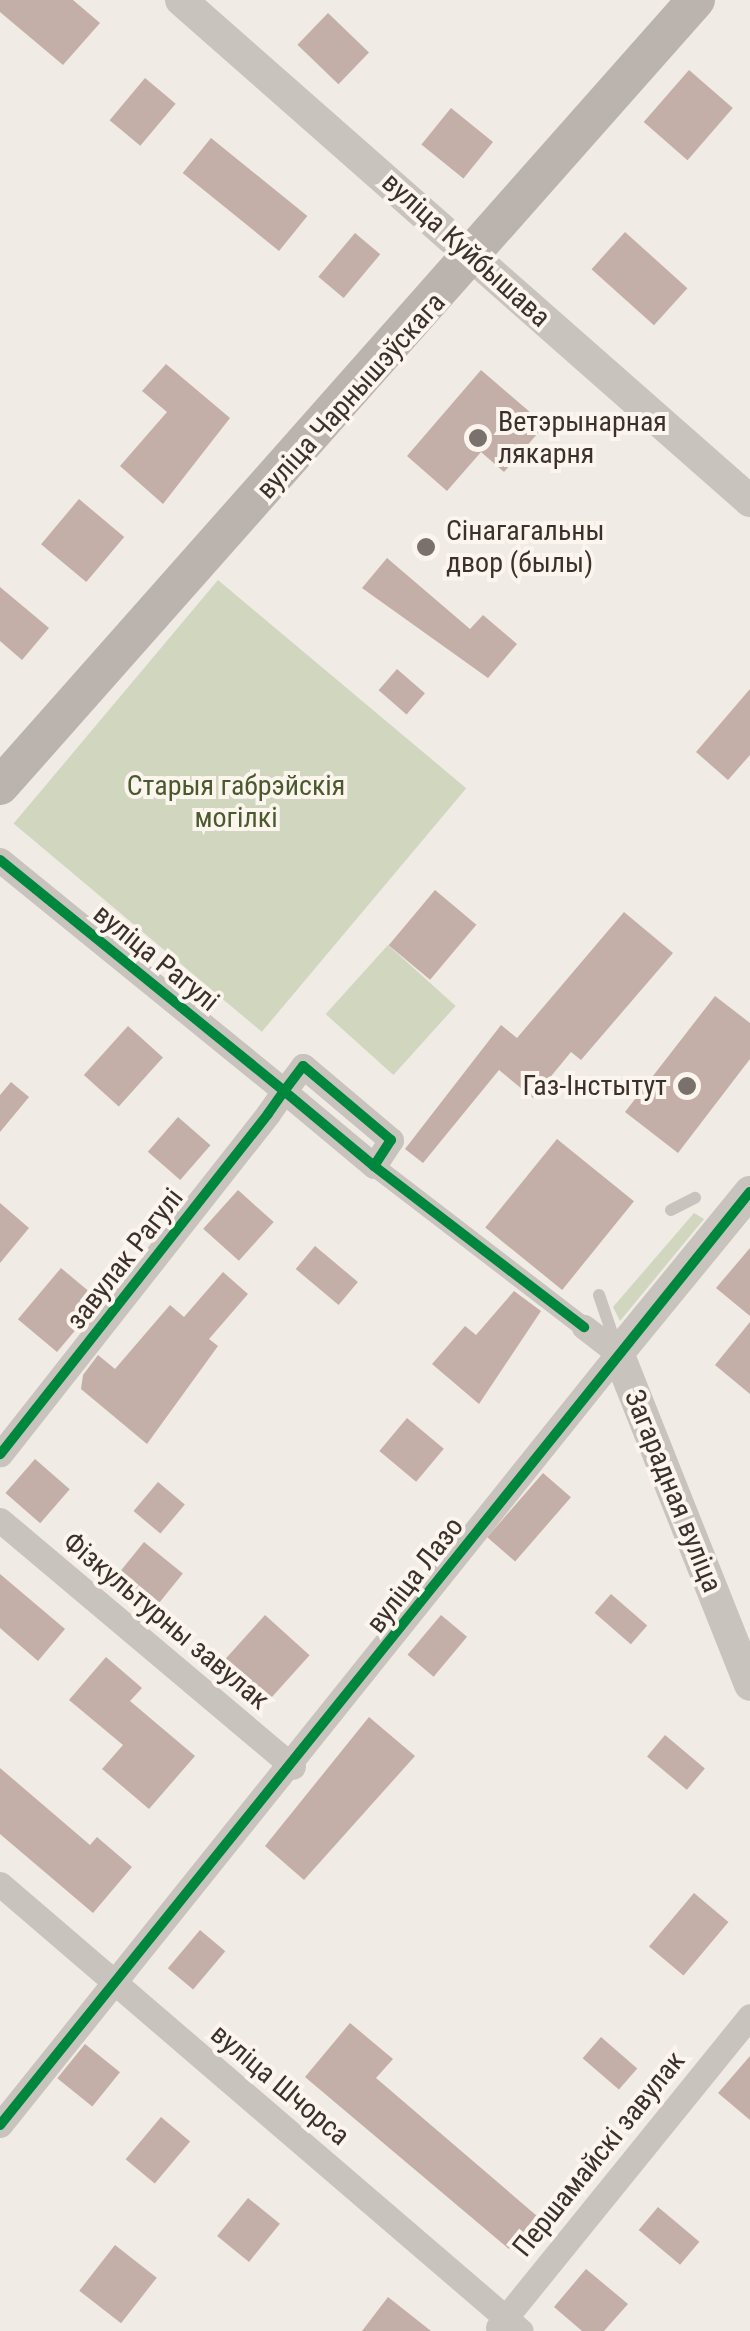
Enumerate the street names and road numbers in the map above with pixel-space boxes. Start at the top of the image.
street label: вуліца Куйбышава [375,166,557,334]
street label: вуліца Чарнышэўскага [250,286,452,506]
street label: вуліца Рагулі [87,897,225,1019]
street label: завулак Рагулі [60,1182,190,1336]
street label: Загарадная вуліца [617,1385,729,1597]
street label: вуліца Лазо [359,1510,471,1640]
street label: Фізкультурны завулак [56,1525,276,1717]
street label: вуліца Шчорса [204,2017,356,2153]
street label: Першамайскі завулак [506,2045,692,2263]

